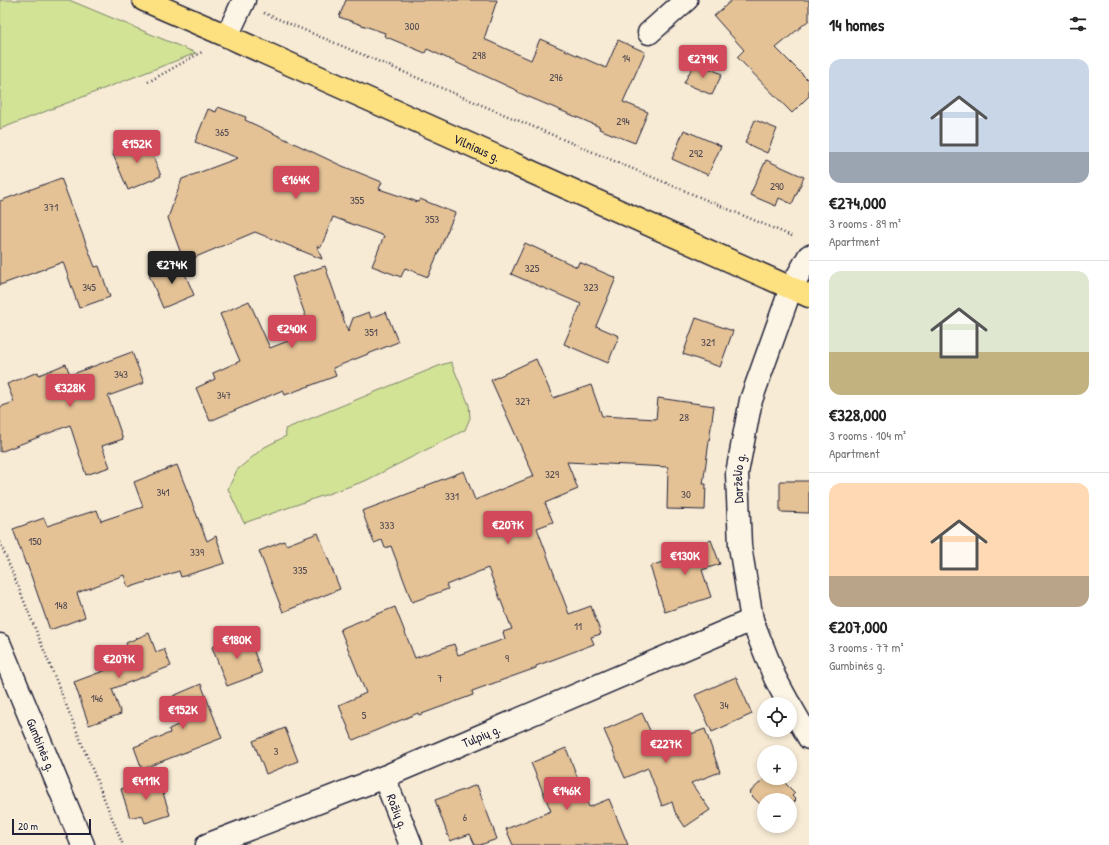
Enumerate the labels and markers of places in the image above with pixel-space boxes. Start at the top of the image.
pin: €279K [675,45,731,79]
pin: €152K [109,130,165,164]
pin: €164K [268,166,324,200]
pin: €274K [144,251,200,285]
pin: €240K [264,315,320,349]
pin: €328K [42,374,98,408]
pin: €207K [480,511,536,545]
pin: €130K [657,542,713,576]
pin: €180K [209,626,265,660]
pin: €207K [91,645,147,679]
pin: €152K [155,696,211,730]
pin: €227K [638,730,694,764]
pin: €411K [118,767,174,801]
pin: €146K [539,777,595,811]

